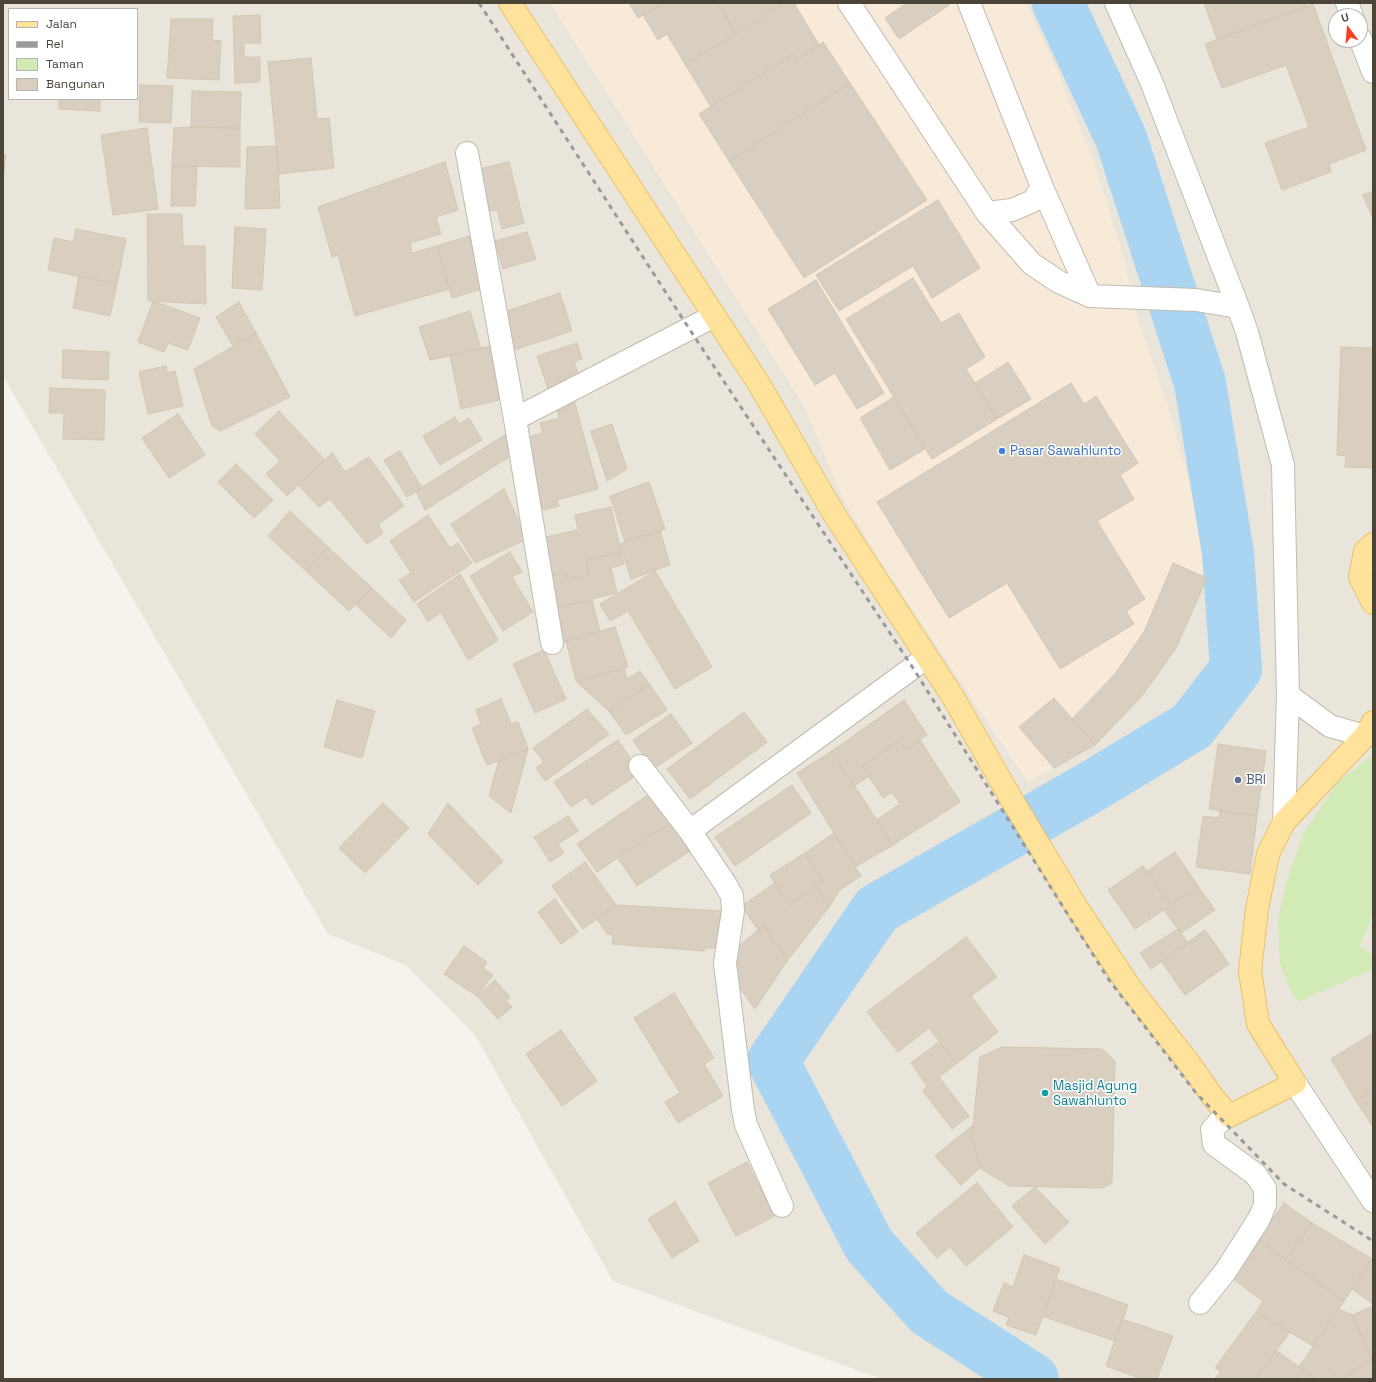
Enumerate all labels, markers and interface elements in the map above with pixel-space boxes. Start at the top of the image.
legend [8,8,138,100]
north arrow [1328,8,1368,48]
text: U [1339,10,1350,25]
text: Jalan [46,16,77,32]
text: Rel [46,36,64,52]
text: Taman [46,56,83,72]
text: Bangunan [46,76,105,92]
place label: Pasar Sawahlunto [1010,443,1121,459]
marker: Pasar Sawahlunto [997,446,1007,456]
place label: BRI [1246,772,1266,788]
marker: BRI [1233,775,1243,785]
place label: Masjid Agung Sawahlunto [1053,1078,1137,1109]
marker: Masjid Agung Sawahlunto [1040,1088,1050,1098]

